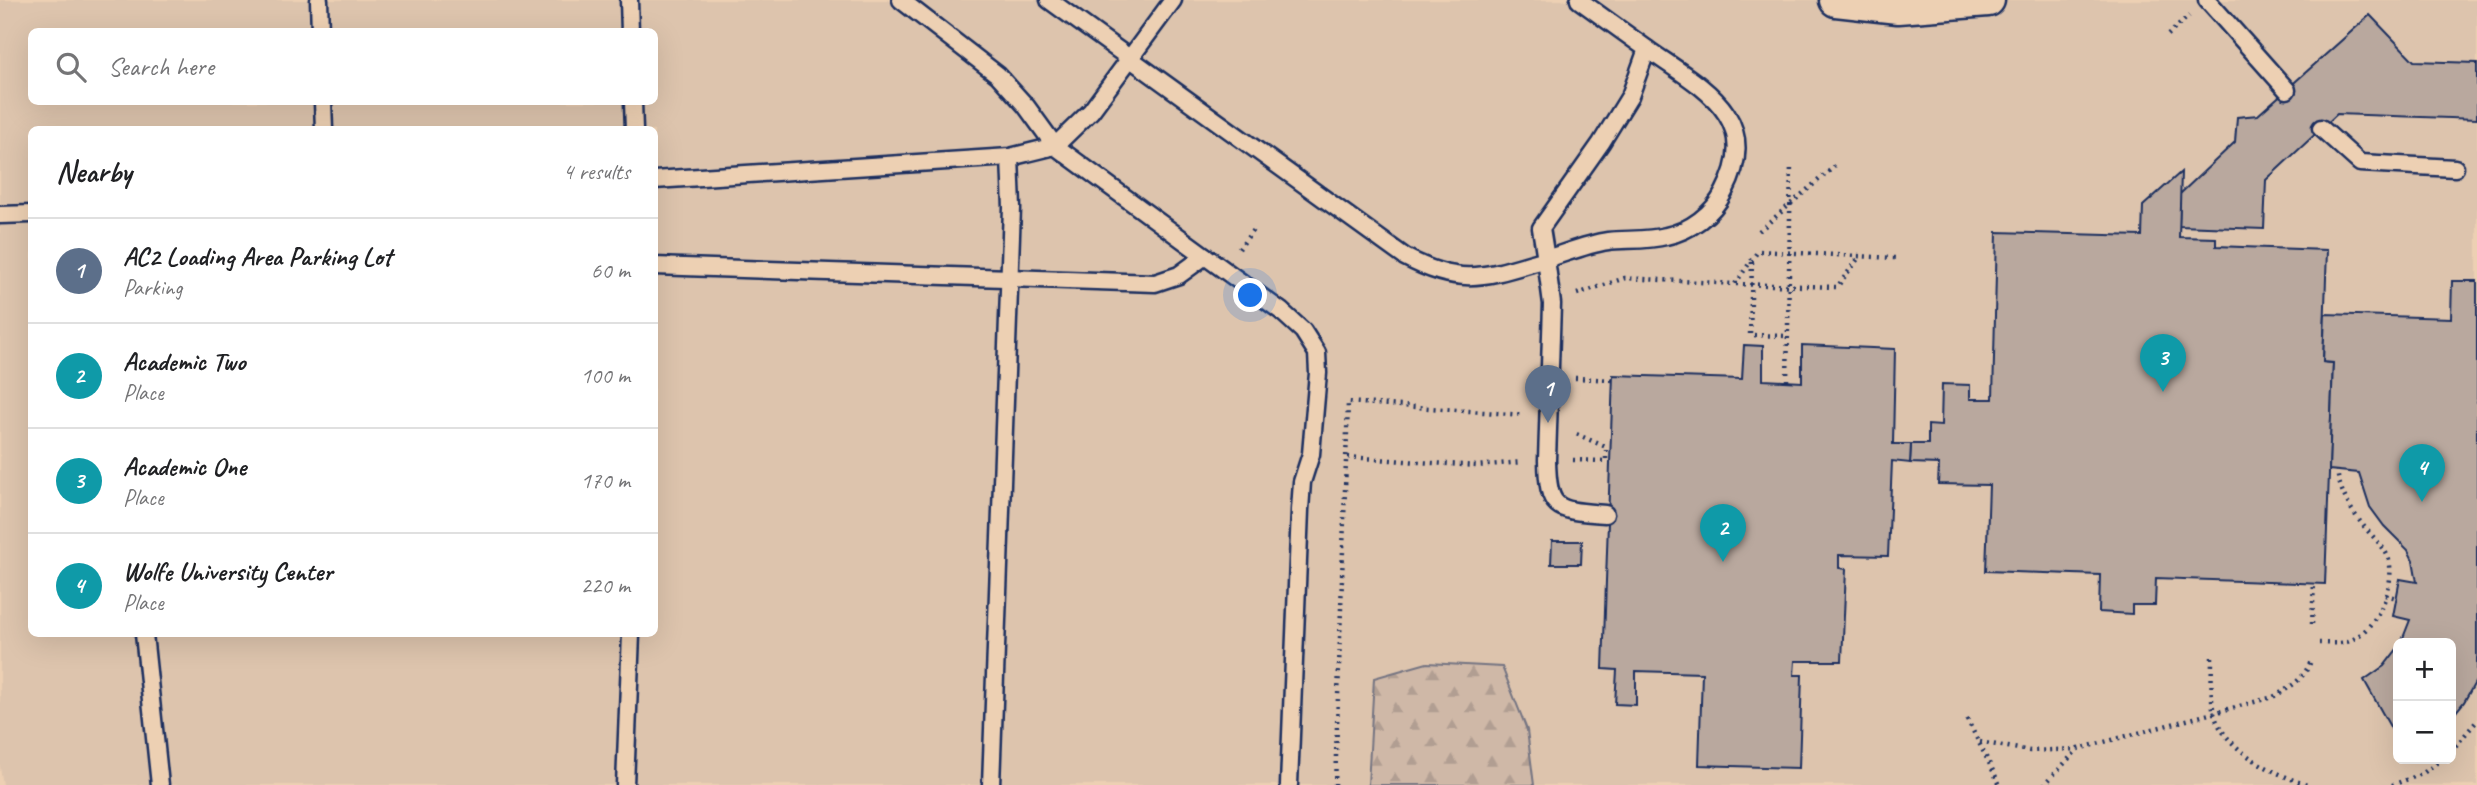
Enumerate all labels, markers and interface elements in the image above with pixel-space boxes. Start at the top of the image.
search box [28,28,658,105]
icon: search [52,48,90,86]
text: Search here [108,50,214,83]
text: Nearby [56,153,132,191]
text: 4 results [563,157,630,186]
text: AC2 Loading Area Parking Lot [123,240,392,273]
text: 1 [74,256,84,285]
text: 60 m [591,256,630,285]
text: Parking [123,273,182,302]
your location [1233,278,1267,312]
pin: 3 [2140,334,2186,392]
text: Academic Two [123,345,245,378]
text: 2 [74,361,84,390]
text: 100 m [581,361,630,390]
pin: 1 [1525,365,1571,423]
text: Place [123,378,163,407]
pin: 4 [2399,444,2445,502]
text: Academic One [123,450,246,483]
text: 3 [74,466,84,495]
text: 170 m [581,466,630,495]
text: Place [123,483,163,512]
pin: 2 [1700,504,1746,562]
text: Wolfe University Center [123,555,332,588]
text: 4 [74,571,84,600]
text: 220 m [581,571,630,600]
text: Place [123,588,163,617]
map controls [2393,638,2456,764]
button: + [2393,638,2456,701]
button: − [2393,701,2456,764]

